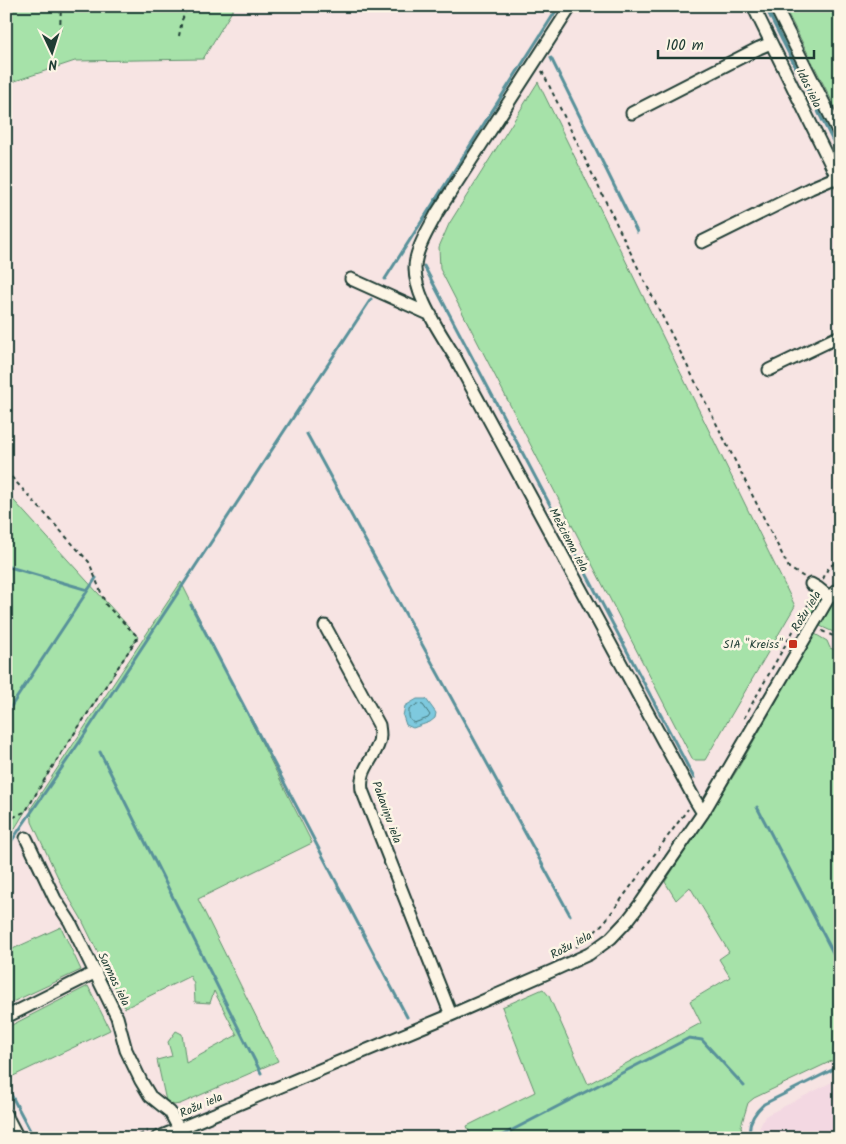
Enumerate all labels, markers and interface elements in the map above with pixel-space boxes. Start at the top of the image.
north arrow [28,28,78,78]
scale bar [658,28,815,60]
text: 100 m [666,34,704,58]
text: N [48,53,58,75]
street label: Idas iela [791,65,826,112]
street label: Mežciema iela [544,505,594,576]
street label: Rožu iela [786,587,827,635]
place label: SIA "Kreiss" [723,635,783,654]
marker: SIA "Kreiss" [787,638,799,650]
street label: Pakaviņu iela [366,778,407,846]
street label: Rožu iela [547,926,596,964]
street label: Sarmas iela [92,949,135,1010]
street label: Rožu iela [177,1088,226,1123]

